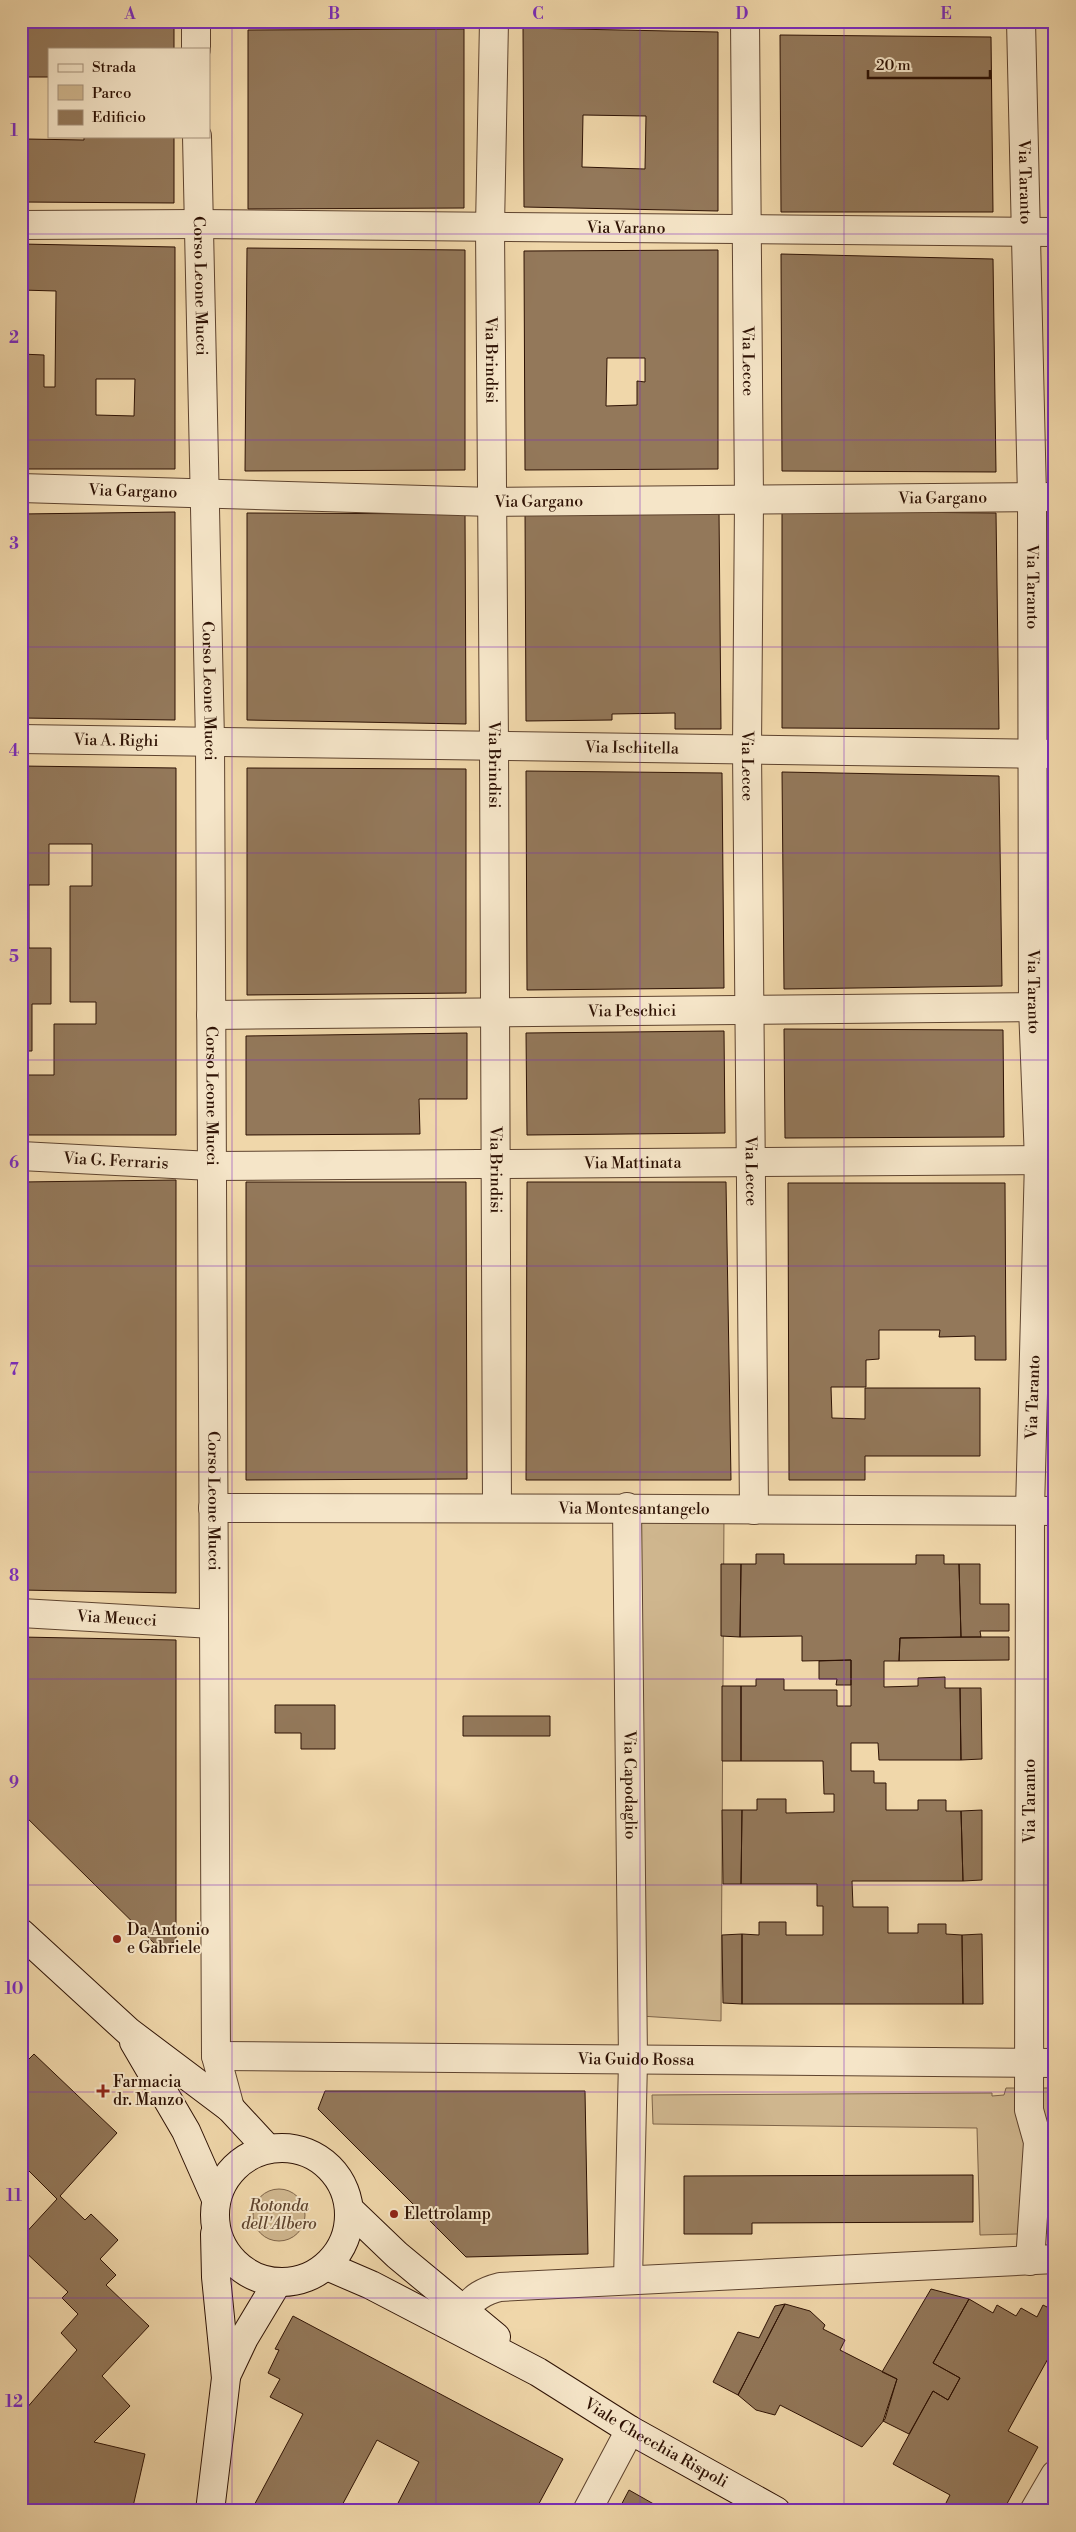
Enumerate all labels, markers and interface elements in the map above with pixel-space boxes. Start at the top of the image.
text: A [123,4,136,24]
text: B [328,4,340,24]
text: C [532,4,544,24]
text: D [736,4,749,24]
text: E [940,4,952,24]
legend [48,48,210,138]
scale bar [868,48,991,80]
text: 20 m [876,56,911,75]
text: Strada [92,58,136,77]
text: Parco [92,84,131,103]
text: Edificio [92,108,146,127]
text: 1 [10,121,18,141]
street label: Via Taranto [1014,138,1036,225]
street label: Corso Leone Mucci [189,216,212,356]
street label: Via Varano [585,218,666,238]
street label: Via Brindisi [481,315,501,404]
street label: Via Lecce [738,325,758,396]
text: 2 [9,328,19,348]
street label: Via Gargano [87,480,178,503]
street label: Via Gargano [897,488,987,508]
street label: Via Gargano [493,491,583,512]
text: 3 [9,534,19,554]
street label: Via Taranto [1022,544,1042,629]
street label: Corso Leone Mucci [197,621,220,761]
street label: Via Brindisi [484,720,504,809]
street label: Via A. Righi [72,730,159,751]
street label: Via Lecce [737,730,757,801]
street label: Via Ischitella [584,737,680,759]
text: 4 [9,741,20,761]
text: 5 [9,947,19,967]
street label: Via Taranto [1023,949,1044,1035]
street label: Via Peschici [587,1001,676,1021]
street label: Corso Leone Mucci [201,1026,222,1166]
street label: Via Brindisi [485,1125,506,1214]
street label: Via Lecce [741,1135,761,1206]
street label: Via G. Ferraris [62,1148,169,1174]
text: 6 [9,1153,19,1173]
street label: Via Mattinata [583,1153,683,1173]
street label: Via Taranto [1021,1354,1044,1441]
text: 7 [9,1360,19,1380]
street label: Corso Leone Mucci [203,1431,224,1571]
street label: Via Montesantangelo [557,1499,710,1519]
text: 8 [9,1566,19,1586]
street label: Via Meucci [75,1606,157,1631]
street label: Via Capodaglio [619,1729,641,1840]
street label: Via Taranto [1020,1759,1040,1844]
text: 9 [9,1773,19,1793]
place label: Da Antonio e Gabriele [127,1920,210,1958]
marker: Da Antonio e Gabriele [111,1933,123,1945]
text: 10 [5,1979,23,1999]
street label: Via Guido Rossa [576,2049,695,2070]
place label: Farmacia dr. Manzo [113,2072,184,2110]
marker: Farmacia dr. Manzo [97,2085,109,2097]
text: 11 [6,2186,22,2206]
park label: Rotonda dell'Albero [241,2196,317,2234]
place label: Elettrolamp [404,2204,491,2224]
marker: Elettrolamp [388,2208,400,2220]
text: 12 [5,2392,23,2412]
street label: Viale Checchia Rispoli [580,2393,731,2492]

